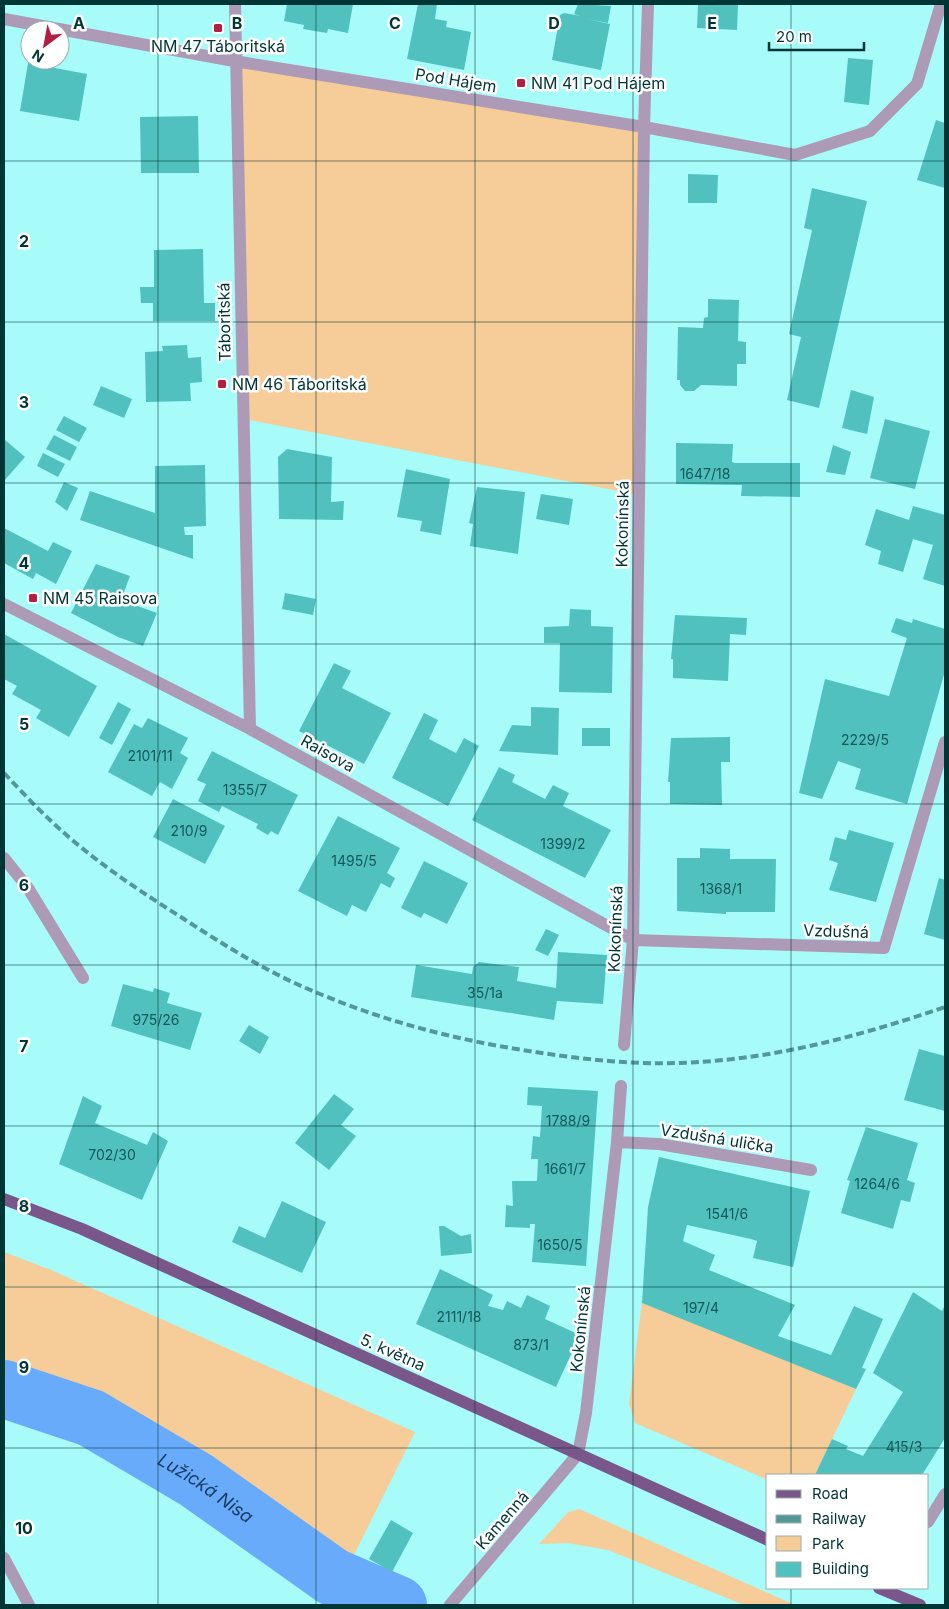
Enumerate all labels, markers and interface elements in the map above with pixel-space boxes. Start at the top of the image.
text: A [73,13,85,33]
text: B [232,13,242,33]
text: C [389,13,401,33]
text: D [548,13,560,33]
text: E [707,13,717,33]
north arrow [20,20,70,70]
scale bar [769,20,864,52]
marker: NM 47 Táboritská [212,22,224,34]
text: 20 m [776,27,812,46]
place label: NM 47 Táboritská [151,36,285,56]
text: N [29,46,47,66]
street label: Pod Hájem [414,64,498,96]
place label: NM 41 Pod Hájem [531,73,665,93]
marker: NM 41 Pod Hájem [515,77,527,89]
text: 2 [19,231,29,251]
street label: Táboritská [213,282,235,362]
place label: NM 46 Táboritská [232,374,367,394]
marker: NM 46 Táboritská [216,378,228,390]
text: 3 [19,392,29,412]
house number: 1647/18 [680,465,730,482]
street label: Kokonínská [611,480,633,568]
text: 4 [19,553,30,573]
place label: NM 45 Raisova [43,588,157,608]
marker: NM 45 Raisova [27,592,39,604]
text: 5 [19,714,29,734]
street label: Raisova [297,730,359,776]
house number: 2229/5 [841,731,889,748]
house number: 2101/11 [127,747,173,764]
house number: 1355/7 [223,781,267,798]
house number: 210/9 [171,822,207,839]
house number: 1399/2 [540,835,586,852]
house number: 1495/5 [331,852,377,869]
text: 6 [19,875,29,895]
house number: 1368/1 [700,880,742,897]
street label: Kokonínská [603,885,627,973]
street label: Vzdušná [803,920,869,942]
house number: 35/1a [467,984,503,1001]
house number: 975/26 [133,1011,179,1028]
text: 7 [19,1036,29,1056]
house number: 1788/9 [546,1112,590,1129]
street label: Vzdušná ulička [659,1119,775,1157]
house number: 702/30 [88,1146,136,1163]
house number: 1661/7 [544,1160,586,1177]
house number: 1264/6 [854,1175,900,1192]
text: 8 [19,1196,29,1216]
house number: 1541/6 [706,1205,748,1222]
house number: 1650/5 [537,1236,583,1253]
street label: Kokonínská [566,1285,594,1373]
house number: 197/4 [683,1299,719,1316]
house number: 2111/18 [436,1308,482,1325]
street label: 5. května [357,1329,429,1375]
house number: 873/1 [513,1336,549,1353]
text: 9 [19,1357,29,1377]
house number: 415/3 [886,1438,922,1455]
water label: Lužická Nisa [154,1449,257,1527]
legend [766,1474,929,1589]
text: Road [812,1484,848,1503]
street label: Kamenná [471,1487,533,1553]
text: Railway [812,1509,867,1528]
text: 10 [15,1518,33,1538]
text: Park [812,1534,845,1553]
text: Building [812,1559,869,1578]

